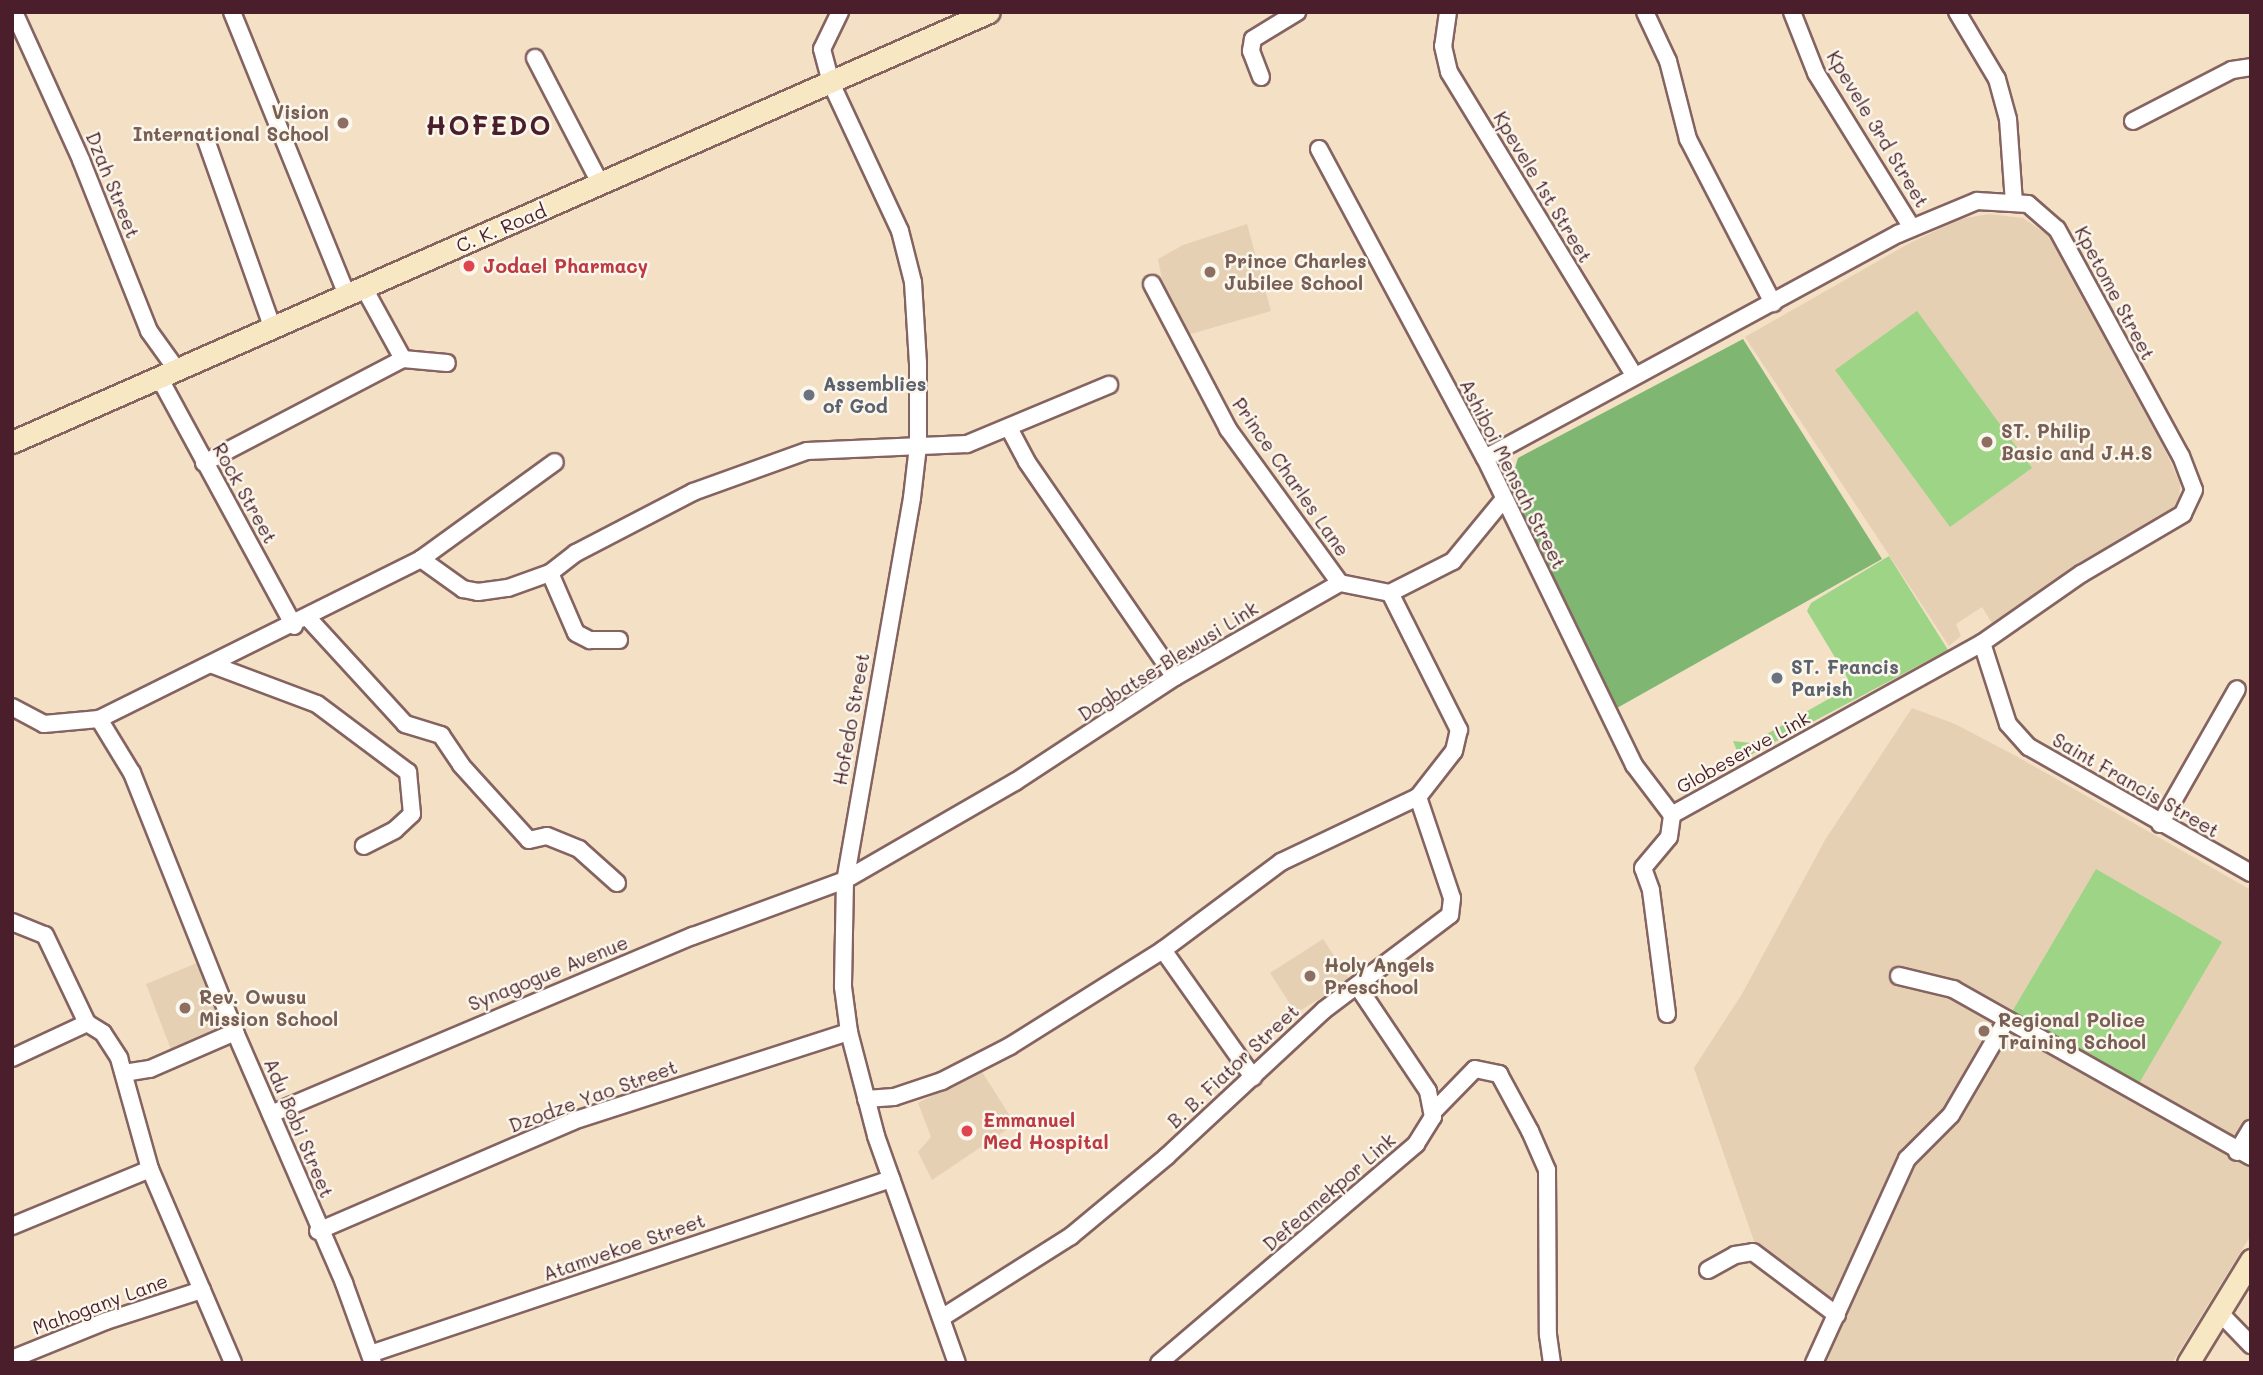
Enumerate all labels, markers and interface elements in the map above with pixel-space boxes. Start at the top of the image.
street label: Kpevele 3rd Street [1822,47,1934,211]
place label: Vision International School [133,101,329,145]
street label: Kpevele 1st Street [1489,107,1597,267]
district label: HOFEDO [426,110,552,142]
marker: Vision International School [335,115,351,131]
street label: Dzah Street [81,128,145,242]
street label: C. K. Road [452,199,550,257]
street label: Kpetome Street [2070,222,2160,364]
place label: Prince Charles Jubilee School [1224,250,1366,294]
place label: Jodael Pharmacy [483,255,648,277]
marker: Jodael Pharmacy [461,258,477,274]
marker: Prince Charles Jubilee School [1202,264,1218,280]
place label: Assemblies of God [823,373,926,417]
street label: Ashiboi Mensah Street [1455,375,1571,573]
marker: Assemblies of God [801,387,817,403]
street label: Prince Charles Lane [1228,393,1354,561]
place label: ST. Philip Basic and J.H.S [2001,420,2153,464]
marker: ST. Philip Basic and J.H.S [1979,434,1995,450]
street label: Rock Street [208,439,282,547]
street label: Dogbatse-Blewusi Link [1074,596,1262,726]
street label: Hofedo Street [828,651,874,787]
place label: ST. Francis Parish [1791,656,1899,700]
marker: ST. Francis Parish [1769,670,1785,686]
street label: Globeserve Link [1672,706,1814,798]
street label: Saint Francis Street [2049,728,2223,842]
street label: Synagogue Avenue [465,931,631,1015]
place label: Holy Angels Preschool [1324,954,1435,998]
marker: Holy Angels Preschool [1302,968,1318,984]
place label: Rev. Owusu Mission School [199,986,338,1030]
street label: B. B. Fiator Street [1163,999,1303,1133]
marker: Rev. Owusu Mission School [177,1000,193,1016]
place label: Regional Police Training School [1998,1009,2146,1053]
marker: Regional Police Training School [1976,1023,1992,1039]
street label: Adu Bobi Street [259,1055,339,1201]
street label: Dzodze Yao Street [506,1055,680,1137]
place label: Emmanuel Med Hospital [983,1109,1109,1153]
marker: Emmanuel Med Hospital [957,1121,977,1141]
street label: Defeamekpor Link [1258,1128,1400,1256]
street label: Atamvekoe Street [540,1209,708,1285]
street label: Mahogany Lane [29,1269,171,1339]

